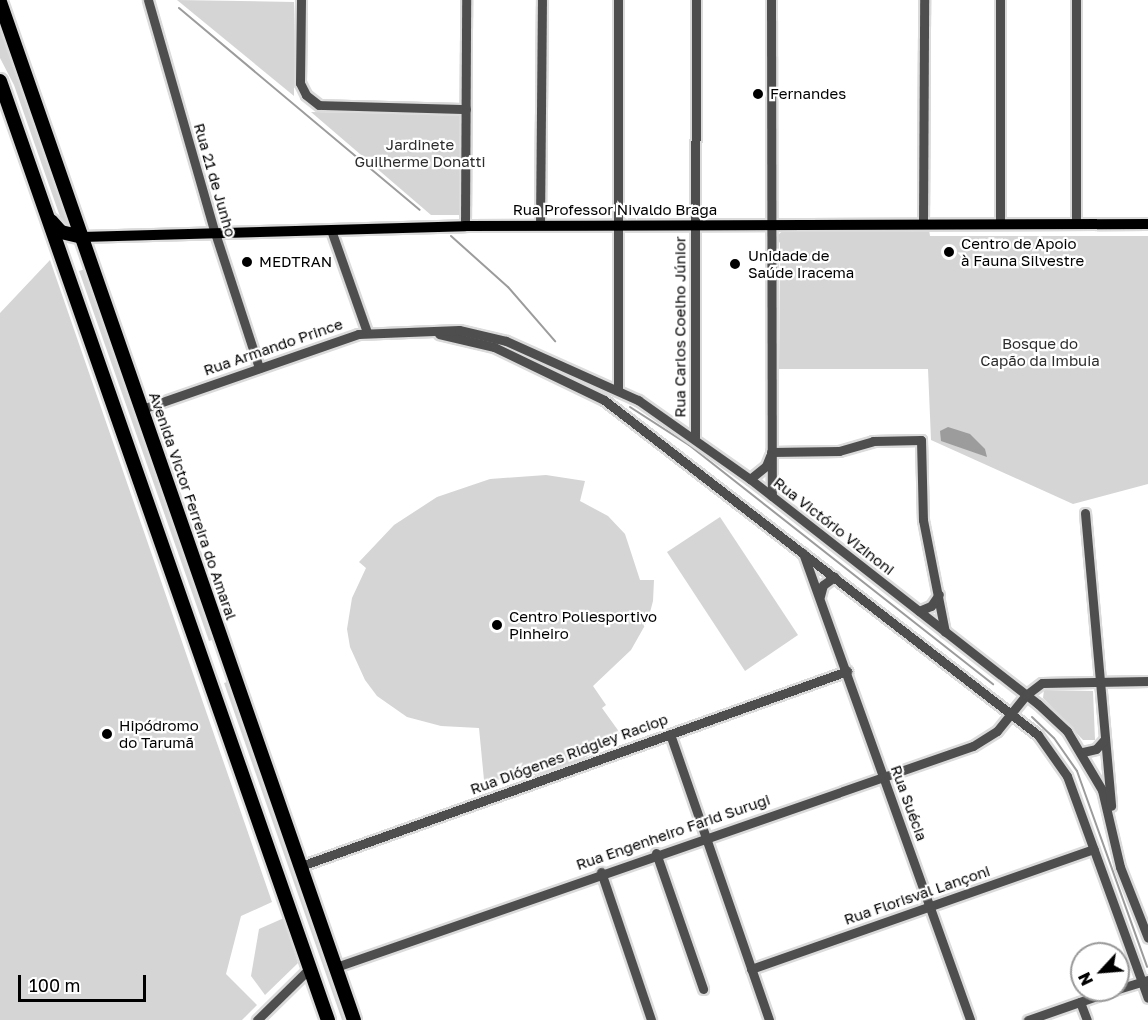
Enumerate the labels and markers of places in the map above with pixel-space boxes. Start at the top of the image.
place label: Fernandes [770,85,846,103]
marker: Fernandes [751,87,765,101]
place label: Centro de Apoio à Fauna Silvestre [961,234,1084,269]
marker: Centro de Apoio à Fauna Silvestre [942,245,956,259]
place label: Unidade de Saúde Iracema [748,246,854,281]
place label: MEDTRAN [259,253,332,271]
marker: MEDTRAN [240,255,254,269]
marker: Unidade de Saúde Iracema [726,255,744,273]
place label: Centro Poliesportivo Pinheiro [509,607,657,642]
marker: Centro Poliesportivo Pinheiro [490,618,504,632]
place label: Hipódromo do Tarumã [119,716,199,751]
marker: Hipódromo do Tarumã [100,727,114,741]

